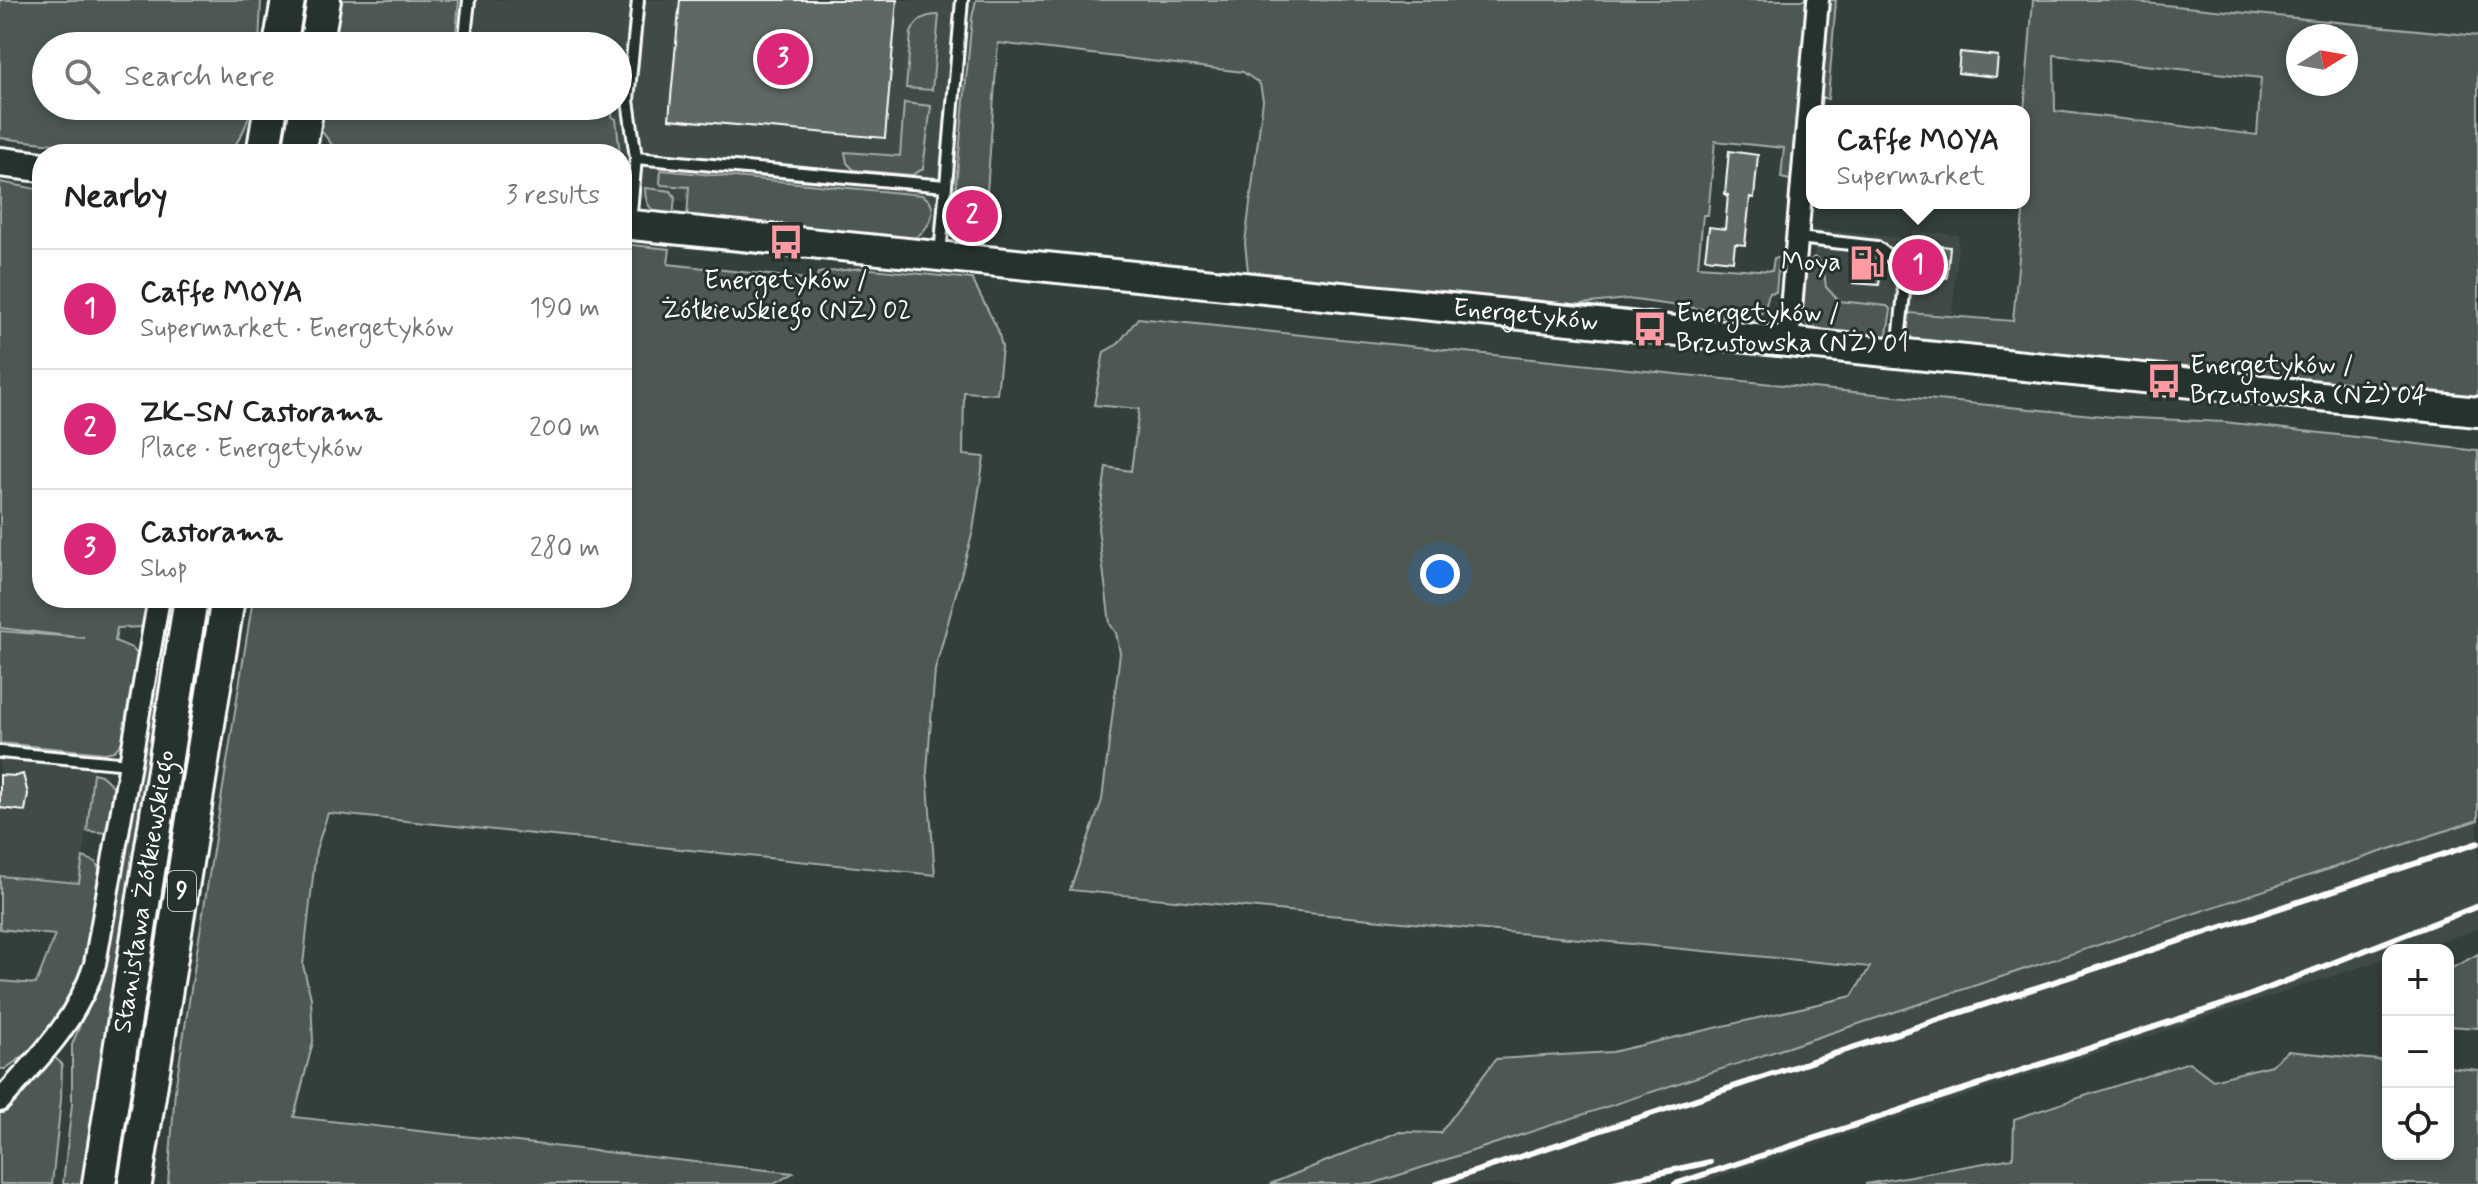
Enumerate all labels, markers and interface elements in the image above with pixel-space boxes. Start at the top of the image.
north arrow [2286,24,2358,96]
pin: 3 [757,29,809,89]
search box [32,32,632,120]
icon: search [60,54,104,98]
text: Search here [124,57,275,96]
popup [1806,105,2030,209]
text: Caffe MOYA [1837,121,1999,160]
text: Supermarket [1837,160,1985,194]
text: Nearby [64,174,168,219]
text: 3 results [506,179,600,213]
pin: 2 [946,186,998,246]
bus stop icon: Energetyków / Żółkiewskiego (NŻ) 02 [767,223,805,261]
pin: 1 [1892,235,1944,295]
fuel station icon: Moya [1848,244,1886,282]
place label: Moya [1781,246,1841,280]
place label: Energetyków / Żółkiewskiego (NŻ) 02 [661,264,911,331]
text: Caffe MOYA [140,273,303,312]
street label: Energetyków [1451,291,1599,340]
text: 1 [84,292,96,326]
text: 190 m [530,292,600,326]
place label: Energetyków / Brzustowska (NŻ) 01 [1676,297,1909,361]
bus stop icon: Energetyków / Brzustowska (NŻ) 01 [1631,310,1669,348]
text: Supermarket · Energetyków [140,312,454,346]
place label: Energetyków / Brzustowska (NŻ) 04 [2190,349,2427,413]
bus stop icon: Energetyków / Brzustowska (NŻ) 04 [2145,362,2183,400]
text: ZK-SN Castorama [140,393,382,432]
text: 2 [84,412,96,446]
text: 200 m [529,412,600,446]
text: Place · Energetyków [140,432,363,466]
text: Castorama [140,513,282,552]
text: 3 [84,532,96,566]
text: 280 m [530,532,600,566]
text: Shop [140,552,188,586]
your location [1420,554,1460,594]
street label: Stanisława Żółkiewskiego [106,748,185,1035]
road number: 9 [168,871,196,911]
map controls [2382,944,2454,1160]
button: + [2382,944,2454,1016]
button: − [2382,1016,2454,1088]
button: locate [2382,1088,2454,1160]

